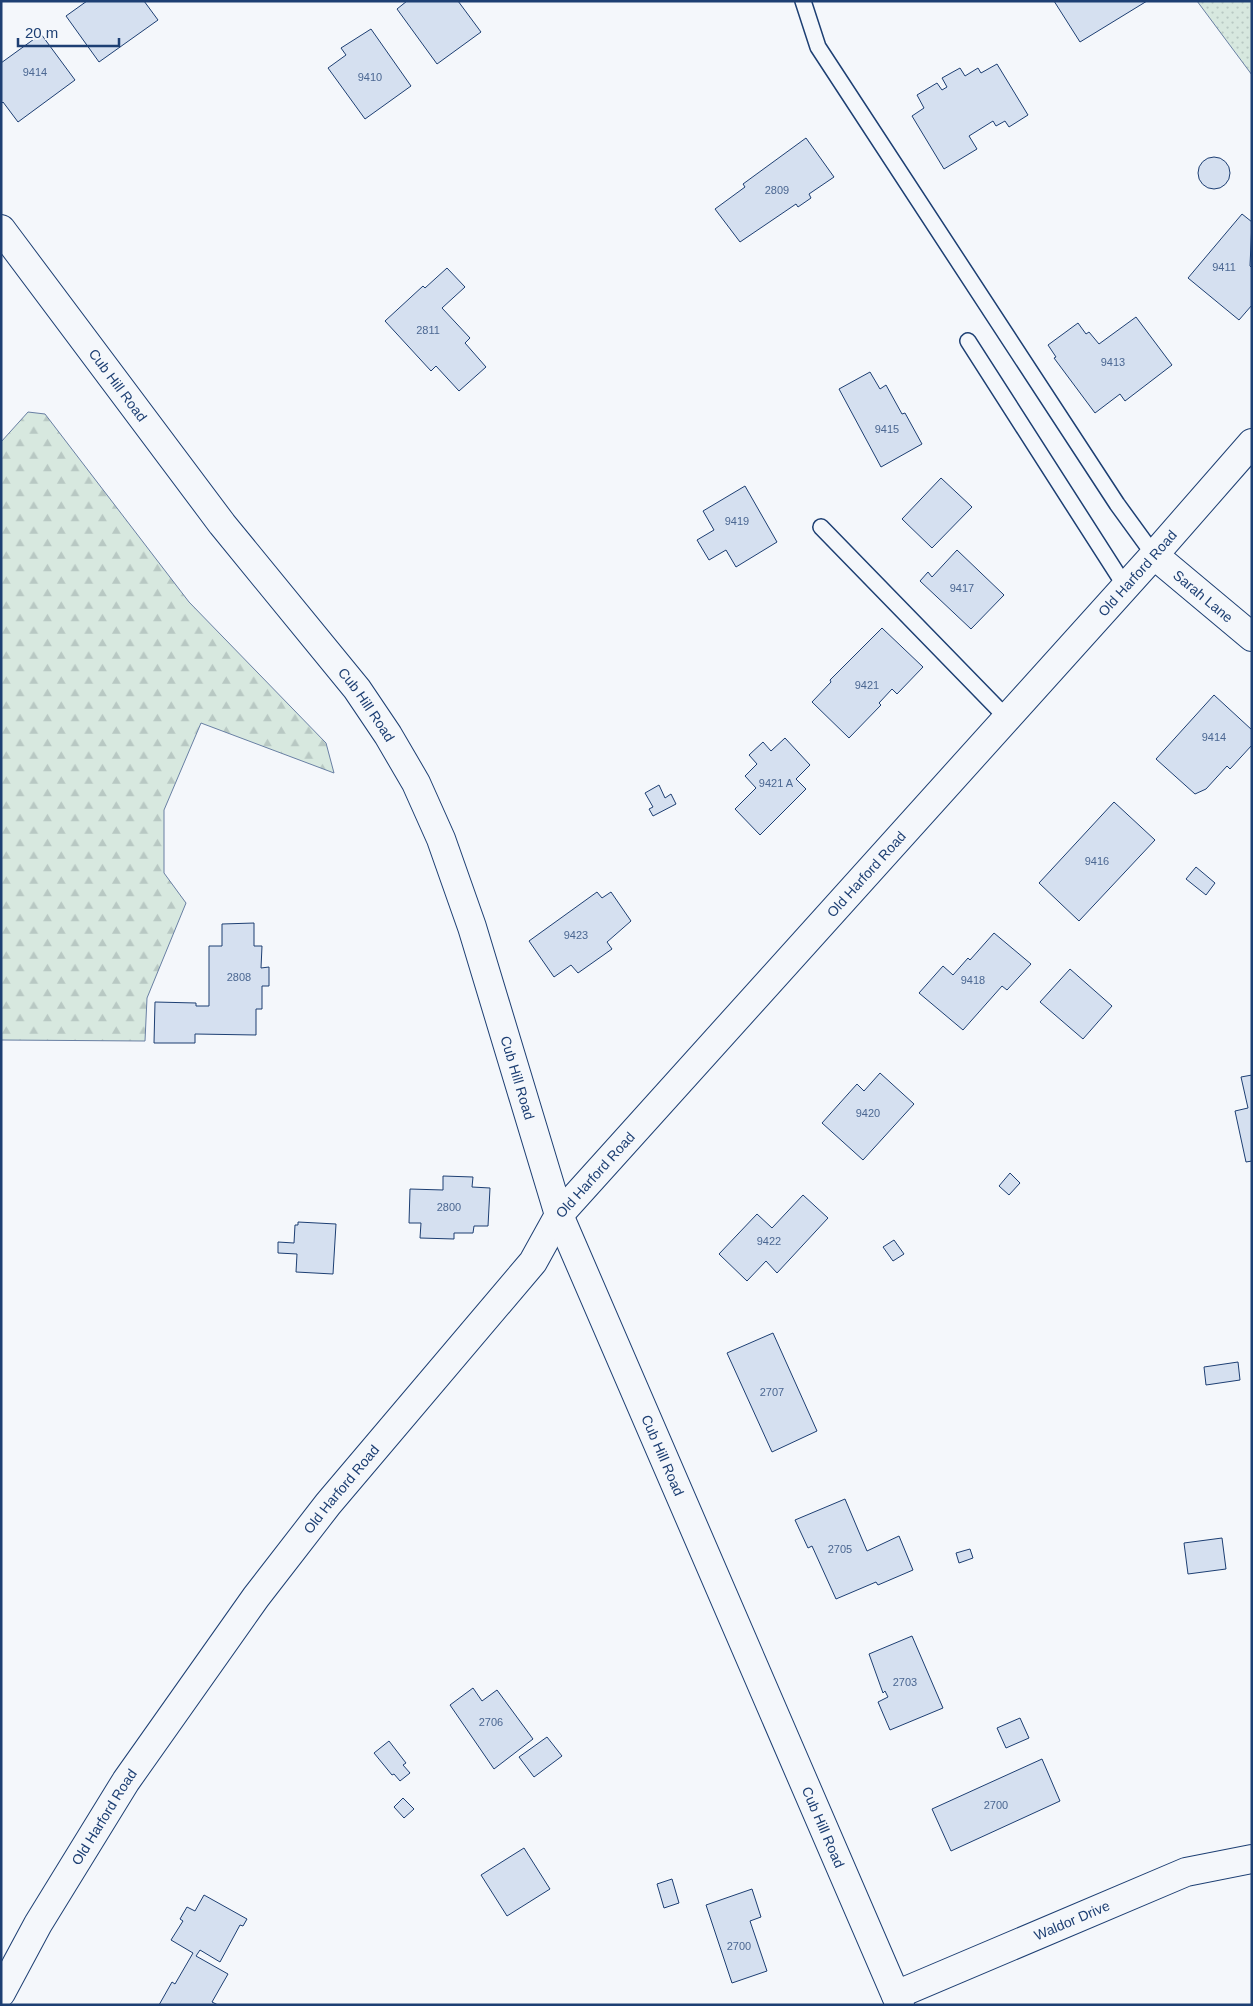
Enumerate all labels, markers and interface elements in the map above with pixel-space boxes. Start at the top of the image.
scale bar [18,15,119,47]
text: 20 m [25,24,58,41]
house number: 9414 [23,66,47,78]
house number: 9410 [358,71,382,83]
house number: 2809 [765,184,789,196]
house number: 9411 [1212,261,1236,273]
house number: 2811 [416,324,440,336]
street label: Cub Hill Road [86,346,150,424]
house number: 9413 [1101,356,1125,368]
house number: 9415 [875,423,899,435]
house number: 9419 [725,515,749,527]
street label: Old Harford Road [1095,527,1180,619]
street label: Sarah Lane [1170,567,1236,626]
house number: 9417 [950,582,974,594]
street label: Cub Hill Road [335,665,398,744]
house number: 9421 [855,679,879,691]
house number: 9414 [1202,731,1226,743]
house number: 9421 A [759,777,794,789]
street label: Old Harford Road [824,828,909,920]
house number: 9416 [1085,855,1109,867]
house number: 9423 [564,929,588,941]
house number: 2808 [227,971,251,983]
house number: 9418 [961,974,985,986]
street label: Cub Hill Road [497,1034,538,1122]
house number: 9420 [856,1107,880,1119]
street label: Old Harford Road [552,1129,638,1221]
house number: 2800 [437,1201,461,1213]
house number: 9422 [757,1235,781,1247]
house number: 2707 [760,1386,784,1398]
street label: Cub Hill Road [638,1412,687,1498]
street label: Old Harford Road [300,1442,382,1537]
house number: 2705 [828,1543,852,1555]
house number: 2703 [893,1676,917,1688]
house number: 2706 [479,1716,503,1728]
street label: Old Harford Road [68,1766,140,1868]
street label: Cub Hill Road [799,1784,848,1870]
house number: 2700 [984,1799,1008,1811]
street label: Waldor Drive [1032,1897,1112,1944]
house number: 2700 [727,1940,751,1952]

